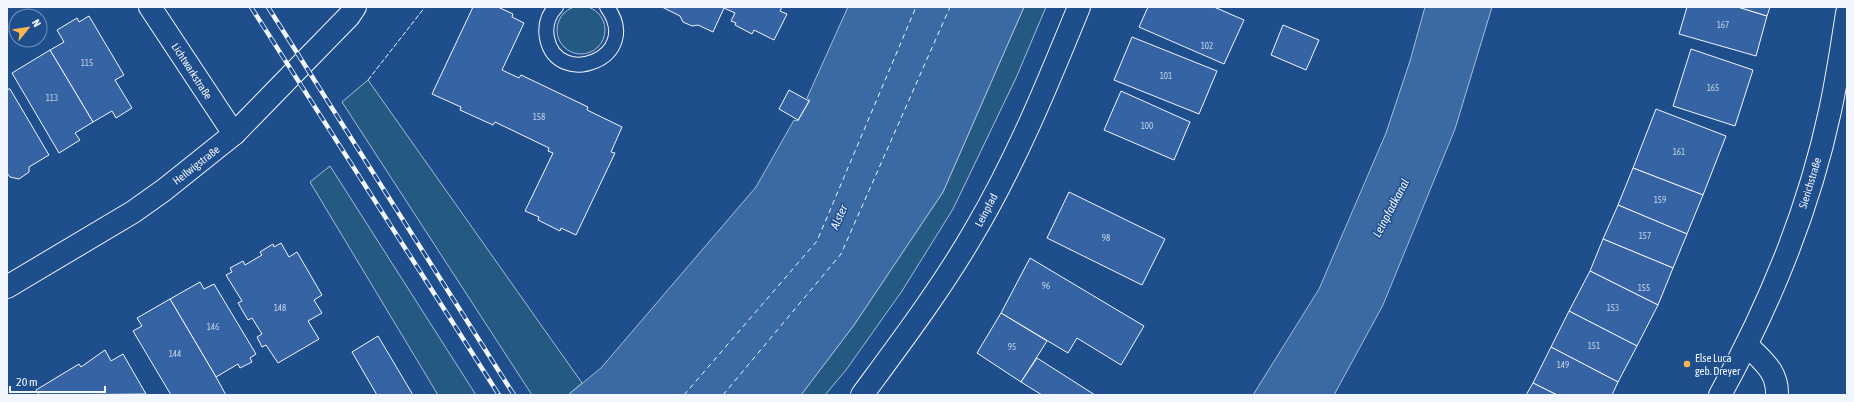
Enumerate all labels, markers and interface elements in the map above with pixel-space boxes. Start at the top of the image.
north arrow [8,8,48,48]
text: N [30,17,43,29]
house number: 167 [1717,20,1729,30]
street label: Lichtwarkstraße [169,41,215,101]
house number: 102 [1201,41,1213,51]
house number: 115 [81,58,93,68]
house number: 101 [1160,71,1172,81]
house number: 165 [1707,83,1719,93]
house number: 113 [46,93,58,103]
house number: 158 [533,112,545,122]
house number: 100 [1141,121,1153,131]
street label: Heilwigstraße [170,143,222,187]
house number: 161 [1673,147,1685,157]
street label: Sierichstraße [1797,156,1823,210]
water label: Leinpfadkanal [1370,176,1412,240]
street label: Leinpfad [972,191,1000,229]
house number: 159 [1654,195,1666,205]
water label: Alster [827,202,851,232]
house number: 157 [1639,231,1651,241]
house number: 98 [1102,233,1110,243]
house number: 96 [1042,281,1050,291]
house number: 155 [1638,283,1650,293]
house number: 148 [274,303,286,313]
house number: 153 [1607,303,1619,313]
house number: 146 [207,322,219,332]
house number: 151 [1588,341,1600,351]
house number: 95 [1008,342,1016,352]
house number: 144 [169,349,181,359]
place label: Else Luca geb. Dreyer [1695,352,1741,377]
marker: Else Luca geb. Dreyer [1682,359,1692,369]
house number: 149 [1557,360,1569,370]
scale bar [10,368,105,394]
text: 20 m [16,375,38,389]

